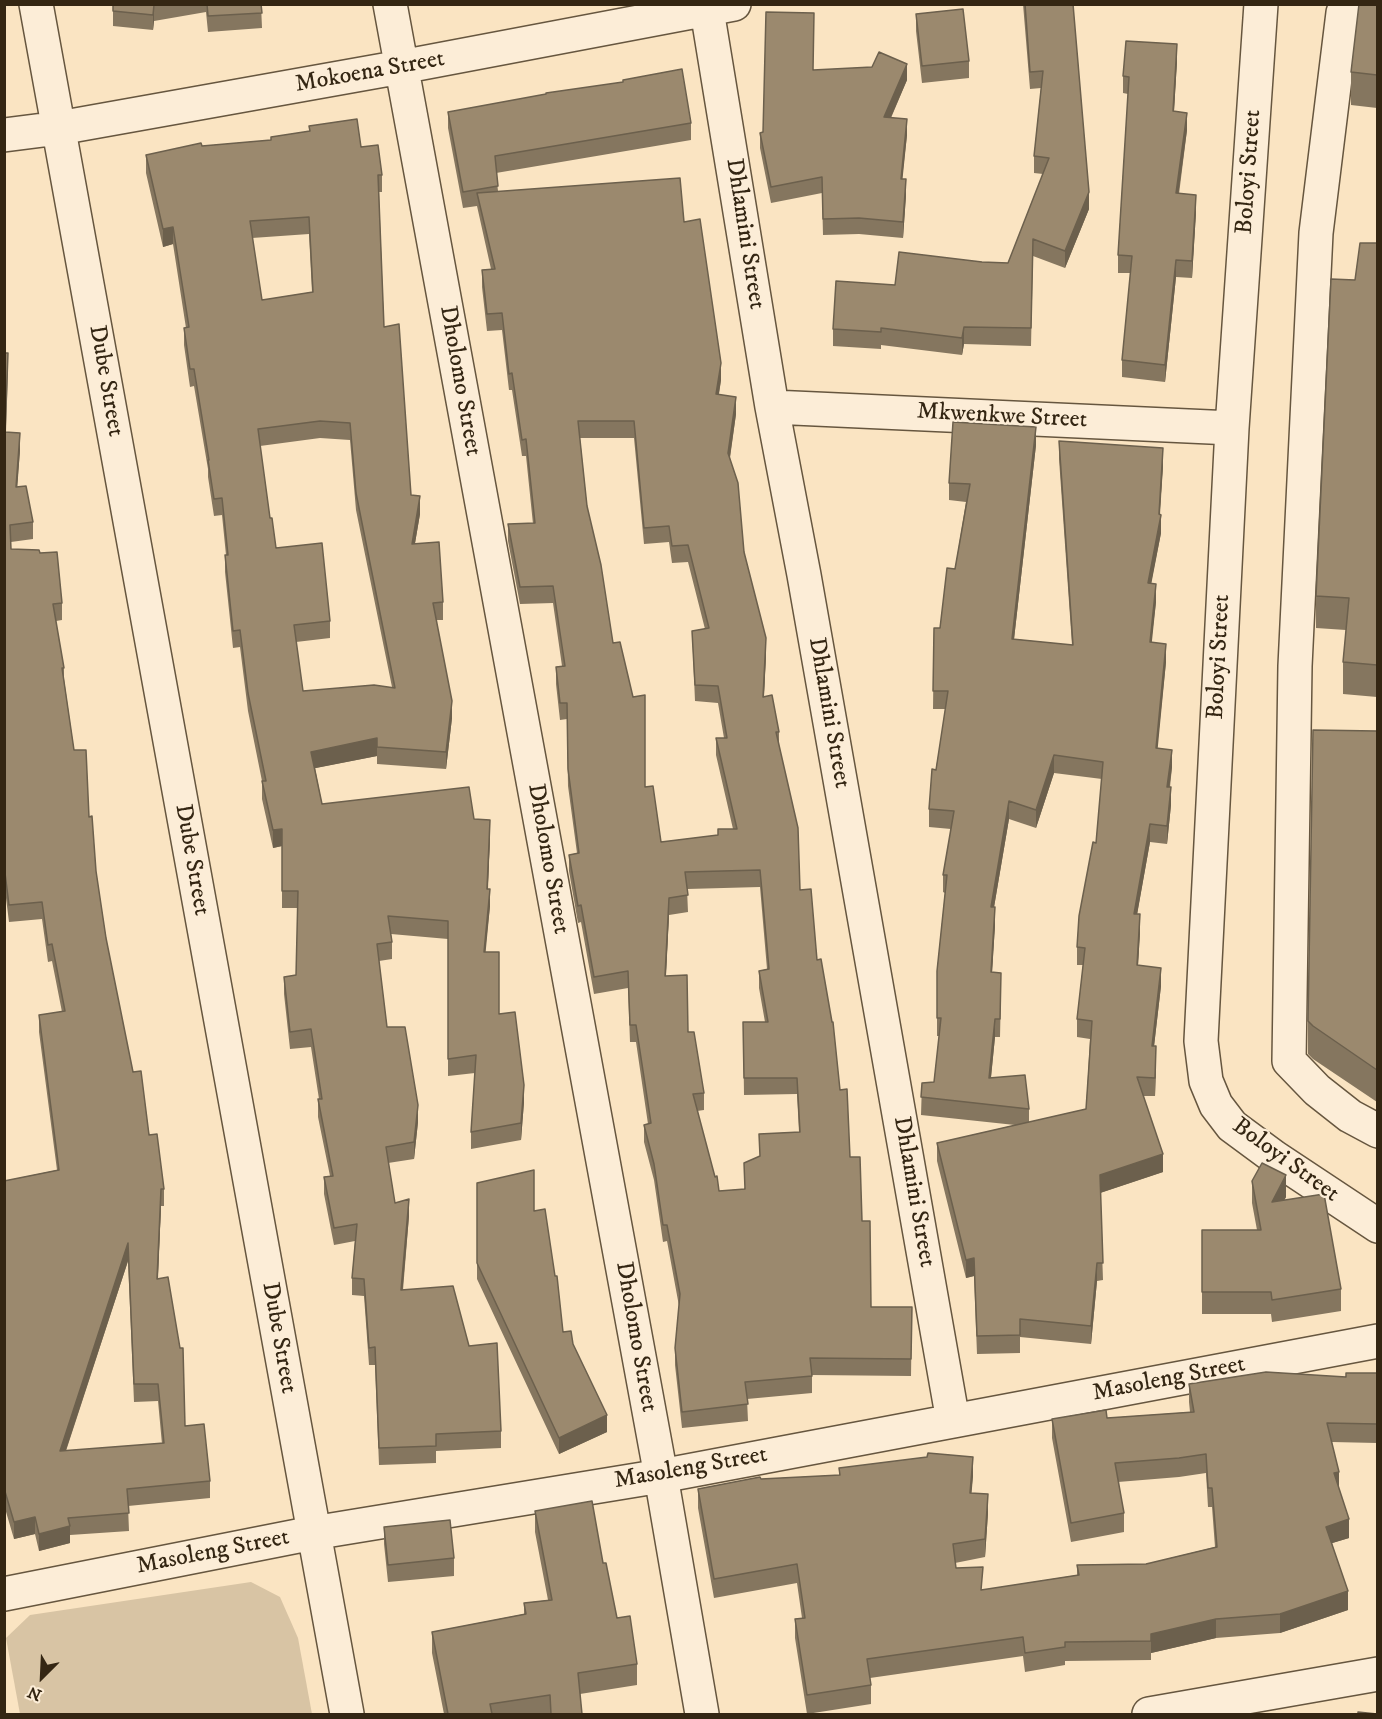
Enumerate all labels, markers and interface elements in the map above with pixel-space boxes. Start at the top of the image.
street label: Mokoena Street [293,46,447,100]
street label: Boloyi Street [1231,109,1269,235]
street label: Dhlamini Street [718,156,770,312]
street label: Dholomo Street [432,304,486,458]
street label: Dube Street [81,323,129,439]
street label: Mkwenkwe Street [916,398,1088,436]
street label: Boloyi Street [1202,594,1238,720]
street label: Dhlamini Street [801,635,855,791]
street label: Dholomo Street [520,782,574,936]
street label: Dube Street [167,802,215,918]
street label: Boloyi Street [1226,1113,1344,1209]
street label: Dhlamini Street [886,1114,940,1270]
street label: Dholomo Street [608,1260,662,1414]
street label: Dube Street [254,1280,302,1396]
street label: Masoleng Street [1090,1351,1248,1409]
street label: Masoleng Street [612,1441,770,1497]
street label: Masoleng Street [134,1524,292,1582]
north arrow [12,1647,72,1707]
text: N [25,1682,45,1705]

